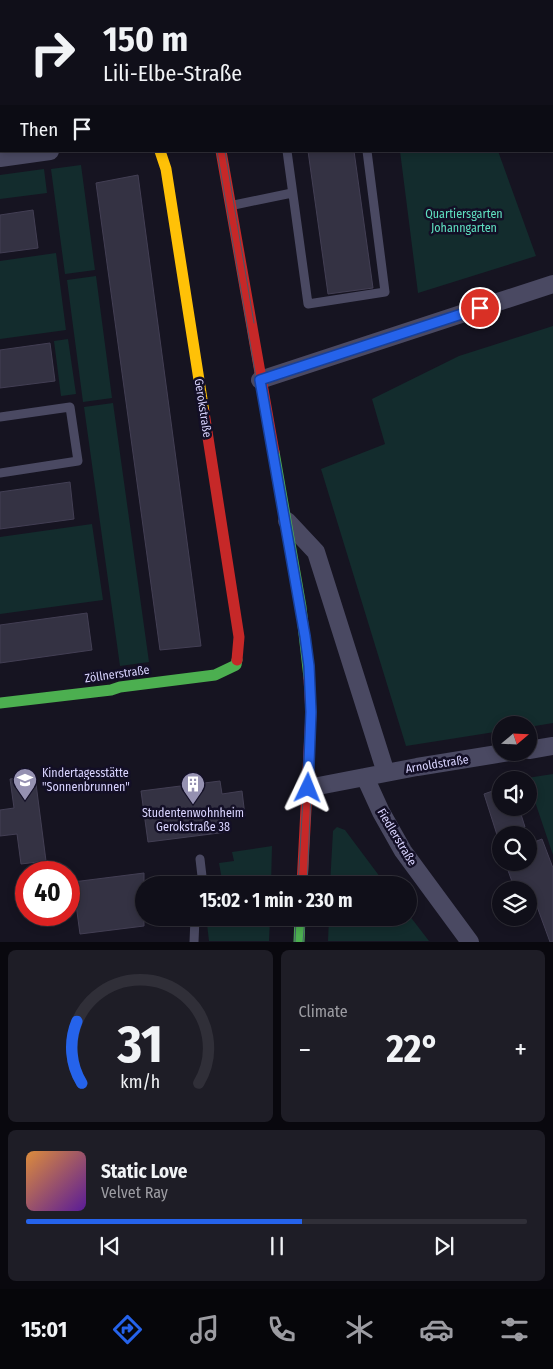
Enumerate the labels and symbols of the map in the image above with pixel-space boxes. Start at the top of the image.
park label: Quartiersgarten Johanngarten [425,207,503,235]
pin [459,287,501,329]
street label: Gerokstraße [191,377,215,439]
street label: Zöllnerstraße [84,663,150,685]
north arrow [492,716,538,761]
street label: Arnoldstraße [404,752,470,776]
position arrow [281,761,333,813]
place label: Kindertagesstätte "Sonnenbrunnen" [42,766,130,794]
school or university icon: Kindertagesstätte "Sonnenbrunnen" [12,767,38,801]
building icon: Studentenwohnheim Gerokstraße 38 [180,771,206,805]
place label: Studentenwohnheim Gerokstraße 38 [142,806,244,834]
street label: Fiedlerstraße [374,806,420,868]
speed limit sign: 40 [15,861,80,926]

